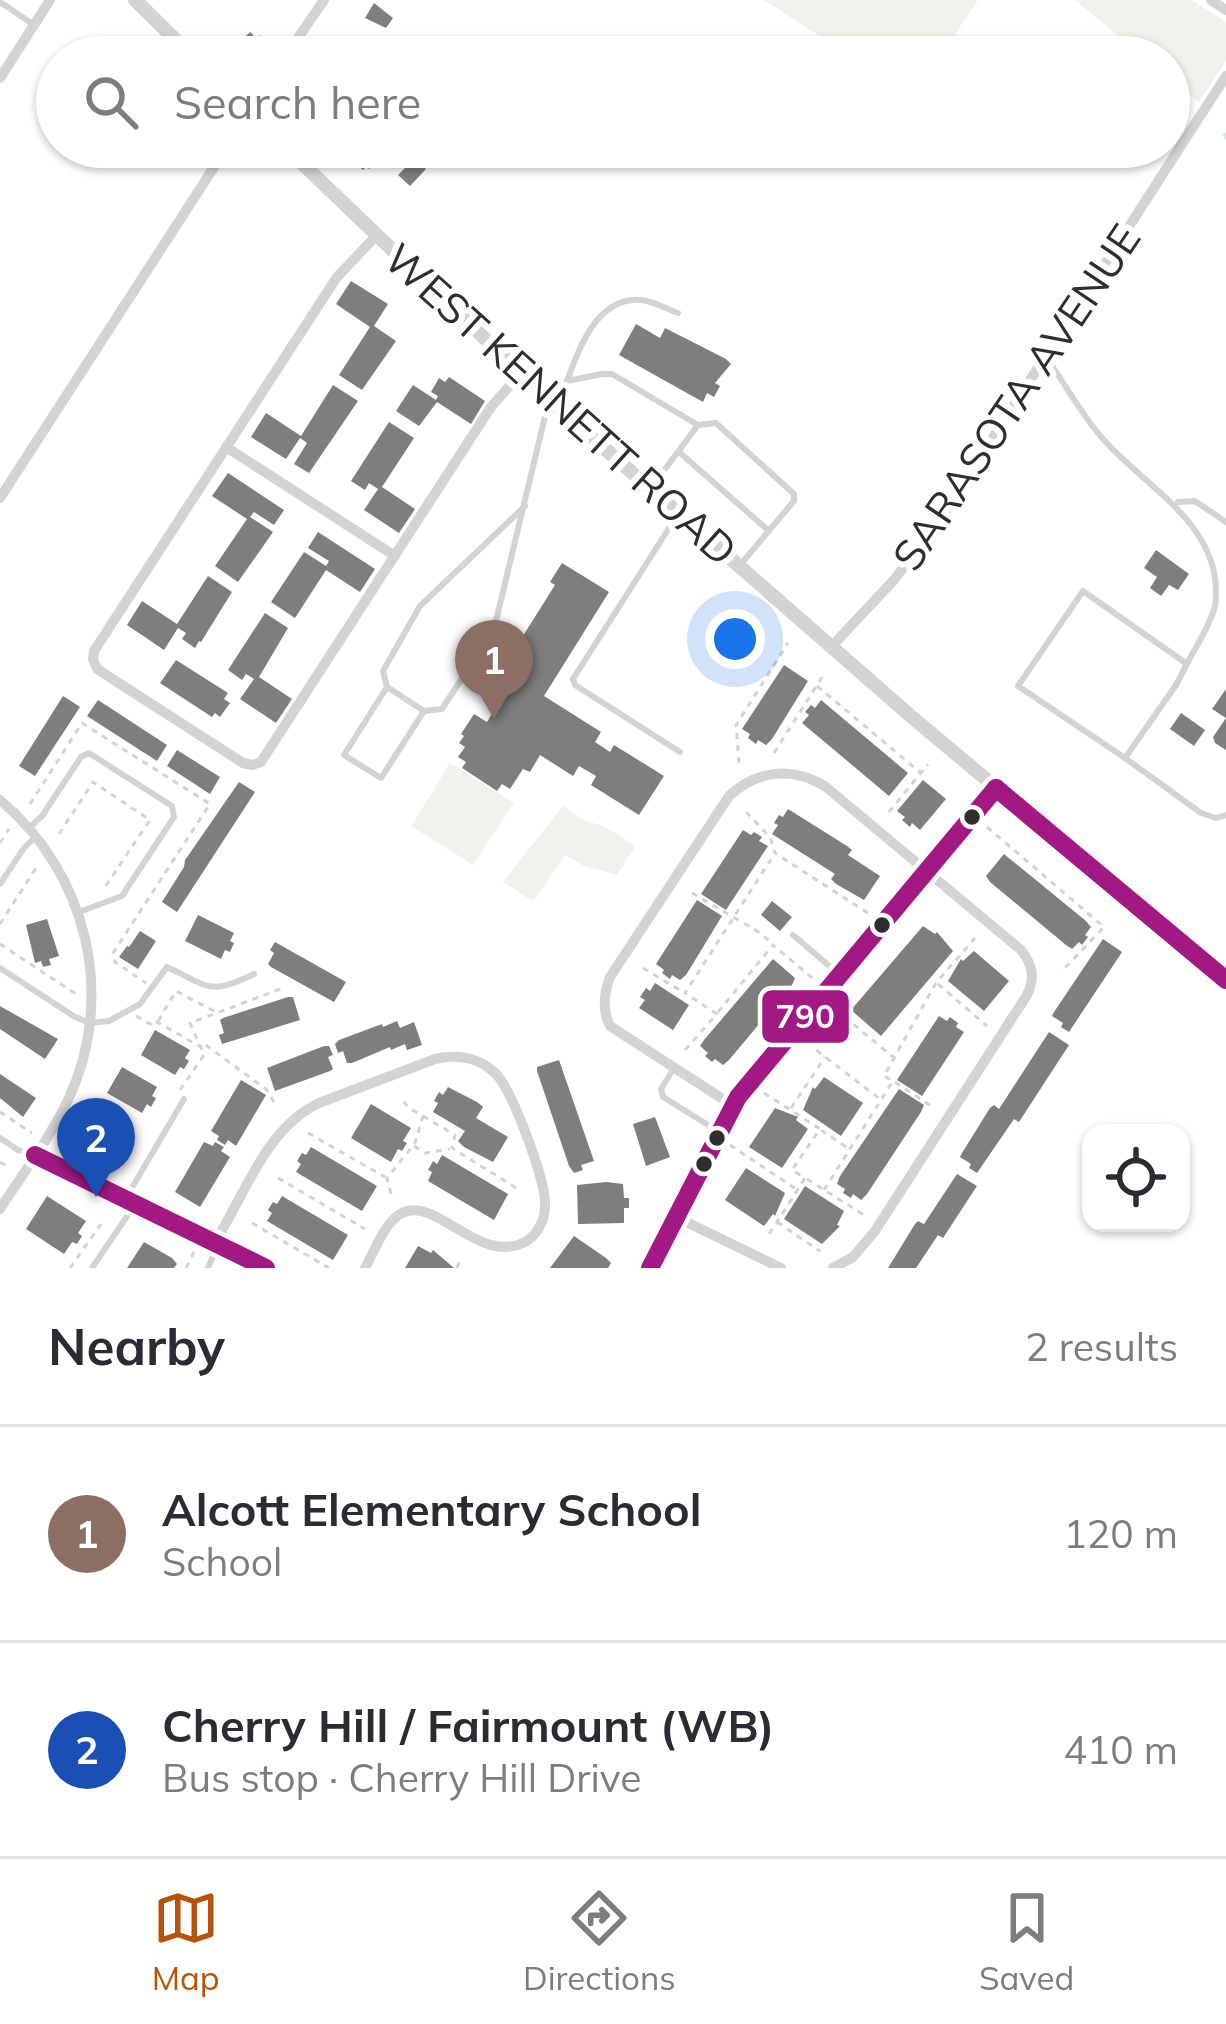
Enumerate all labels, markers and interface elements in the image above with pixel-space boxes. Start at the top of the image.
search box [36,36,1190,168]
icon: search [78,69,144,135]
text: Search here [174,74,421,130]
street label: SARASOTA AVENUE [880,214,1152,580]
street label: WEST KENNETT ROAD [374,232,748,576]
your location [705,609,765,669]
pin: 1 [455,620,533,719]
unlabelled marker [961,806,983,828]
unlabelled marker [871,914,893,936]
line badge: 790 [760,988,851,1045]
text: 790 [775,995,835,1036]
pin: 2 [57,1098,135,1197]
map controls [1082,1124,1190,1232]
button: locate [1082,1124,1190,1232]
unlabelled marker [706,1127,728,1149]
unlabelled marker [693,1153,715,1175]
text: Nearby [48,1314,225,1378]
text: 2 results [1025,1322,1178,1371]
text: Alcott Elementary School [162,1481,701,1537]
text: 1 [75,1509,99,1558]
text: 120 m [1063,1509,1178,1558]
text: School [162,1537,282,1586]
text: Cherry Hill / Fairmount (WB) [162,1697,775,1753]
text: 2 [75,1725,99,1774]
text: 410 m [1063,1725,1178,1774]
text: Bus stop · Cherry Hill Drive [162,1753,641,1802]
tab: Map [152,1885,220,1998]
tab: Directions [523,1885,676,1998]
tab: Saved [979,1885,1074,1998]

